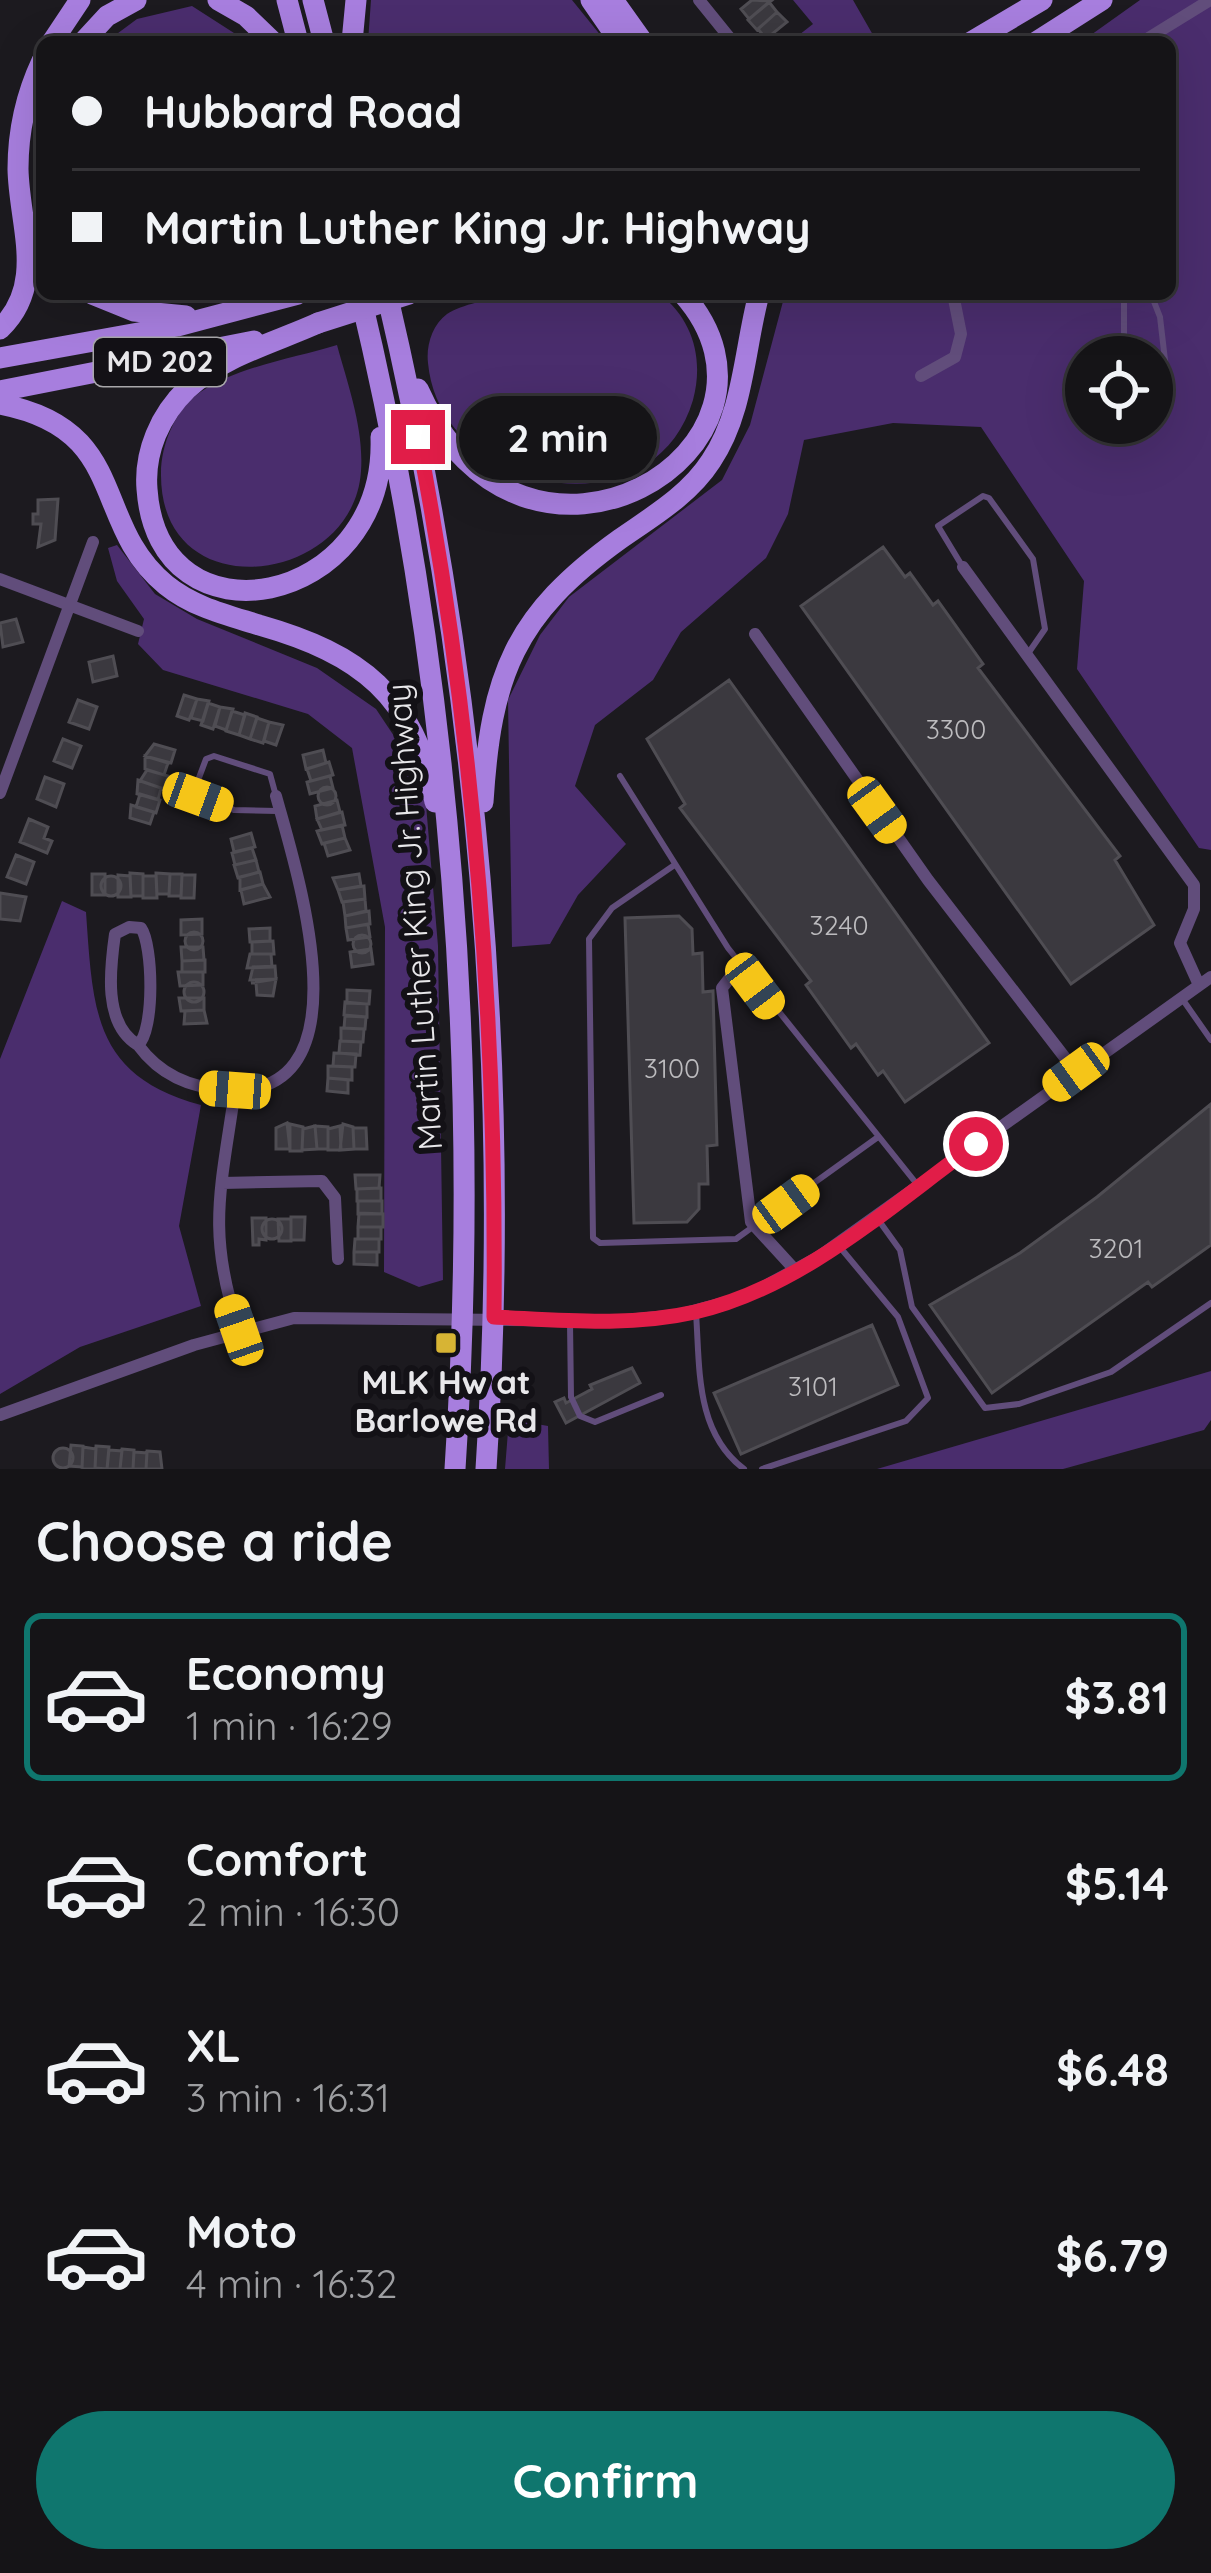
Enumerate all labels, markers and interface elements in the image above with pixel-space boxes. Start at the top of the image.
text: Hubbard Road [144,83,462,139]
text: Martin Luther King Jr. Highway [144,199,811,255]
map controls [1065,336,1173,444]
button: locate [1065,336,1173,444]
road number: MD 202 [94,338,226,386]
callout: 2 min [460,395,658,479]
route end [391,410,445,464]
text: 2 min [507,413,609,462]
street label: Martin Luther King Jr. Highway [377,682,450,1152]
house number: 3300 [926,712,986,746]
car [158,768,238,826]
car [841,770,913,850]
house number: 3240 [810,908,869,942]
car [719,946,791,1026]
car [1036,1036,1116,1108]
house number: 3100 [644,1051,700,1085]
car [198,1070,272,1110]
route start [949,1117,1003,1171]
car [746,1168,826,1240]
house number: 3201 [1088,1231,1144,1265]
car [210,1290,268,1370]
marker: MLK Hw at Barlowe Rd [433,1330,459,1356]
place label: MLK Hw at Barlowe Rd [354,1361,538,1440]
house number: 3101 [788,1369,838,1403]
text: Choose a ride [36,1507,393,1575]
icon: car [42,1643,150,1751]
text: Economy [186,1645,386,1701]
text: $3.81 [1065,1669,1169,1725]
text: 1 min · 16:29 [186,1701,393,1750]
icon: car [42,1829,150,1937]
text: Comfort [186,1831,368,1887]
text: $5.14 [1065,1855,1169,1911]
text: 2 min · 16:30 [186,1887,400,1936]
icon: car [42,2015,150,2123]
text: XL [186,2017,241,2073]
text: $6.48 [1056,2041,1169,2097]
text: 3 min · 16:31 [186,2073,390,2122]
icon: car [42,2201,150,2309]
text: Moto [186,2203,297,2259]
text: $6.79 [1056,2227,1169,2283]
text: 4 min · 16:32 [186,2259,397,2308]
button: Confirm [36,2411,1175,2549]

